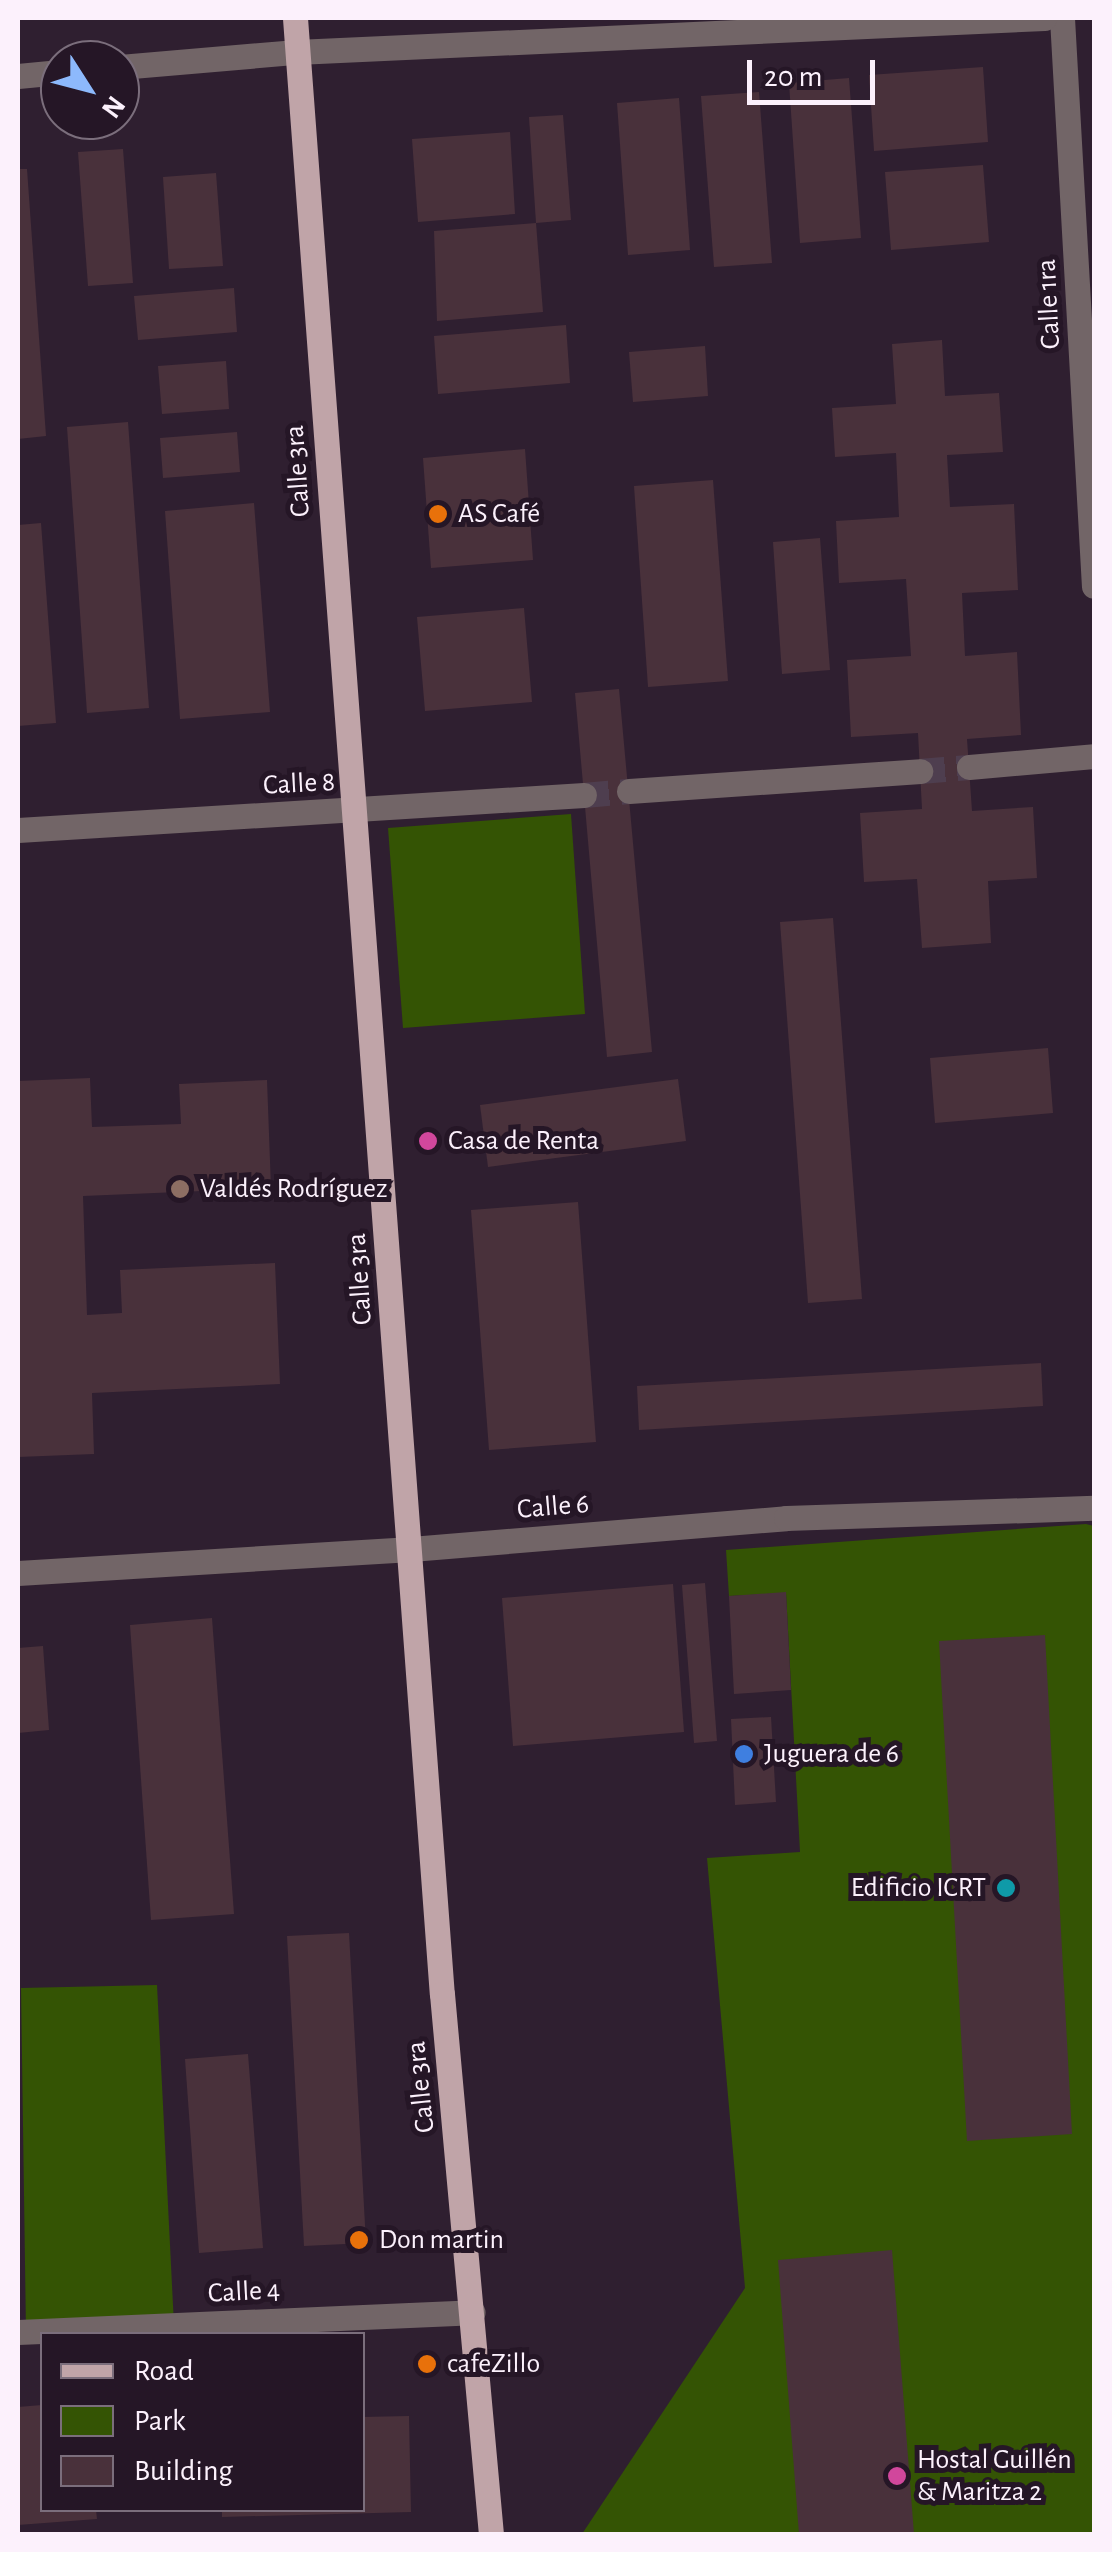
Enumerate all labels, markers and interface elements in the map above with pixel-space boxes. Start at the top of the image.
north arrow [40,40,140,140]
scale bar [752,40,880,102]
text: 20 m [764,62,822,92]
text: N [96,90,130,123]
street label: Calle 1ra [1030,258,1068,350]
street label: Calle 3ra [278,424,318,518]
place label: AS Café [458,497,540,531]
marker: AS Café [427,503,449,525]
street label: Calle 8 [262,765,336,803]
place label: Casa de Renta [448,1124,599,1158]
marker: Casa de Renta [417,1130,439,1152]
place label: Valdés Rodríguez [200,1172,387,1206]
marker: Valdés Rodríguez [169,1178,191,1200]
street label: Calle 3ra [340,1232,380,1326]
street label: Calle 6 [516,1487,590,1527]
place label: Juguera de 6 [764,1737,899,1771]
marker: Juguera de 6 [733,1743,755,1765]
place label: Edificio ICRT [851,1871,986,1905]
marker: Edificio ICRT [995,1877,1017,1899]
street label: Calle 3ra [399,2039,443,2135]
place label: Don martin [379,2223,504,2257]
marker: Don martin [348,2229,370,2251]
street label: Calle 4 [207,2273,281,2311]
legend [40,2332,365,2512]
place label: cafeZillo [447,2347,540,2381]
marker: cafeZillo [416,2353,438,2375]
text: Road [134,2356,194,2386]
text: Park [134,2406,186,2436]
place label: Hostal Guillén & Maritza 2 [917,2443,1072,2509]
text: Building [134,2456,233,2486]
marker: Hostal Guillén & Maritza 2 [886,2465,908,2487]

